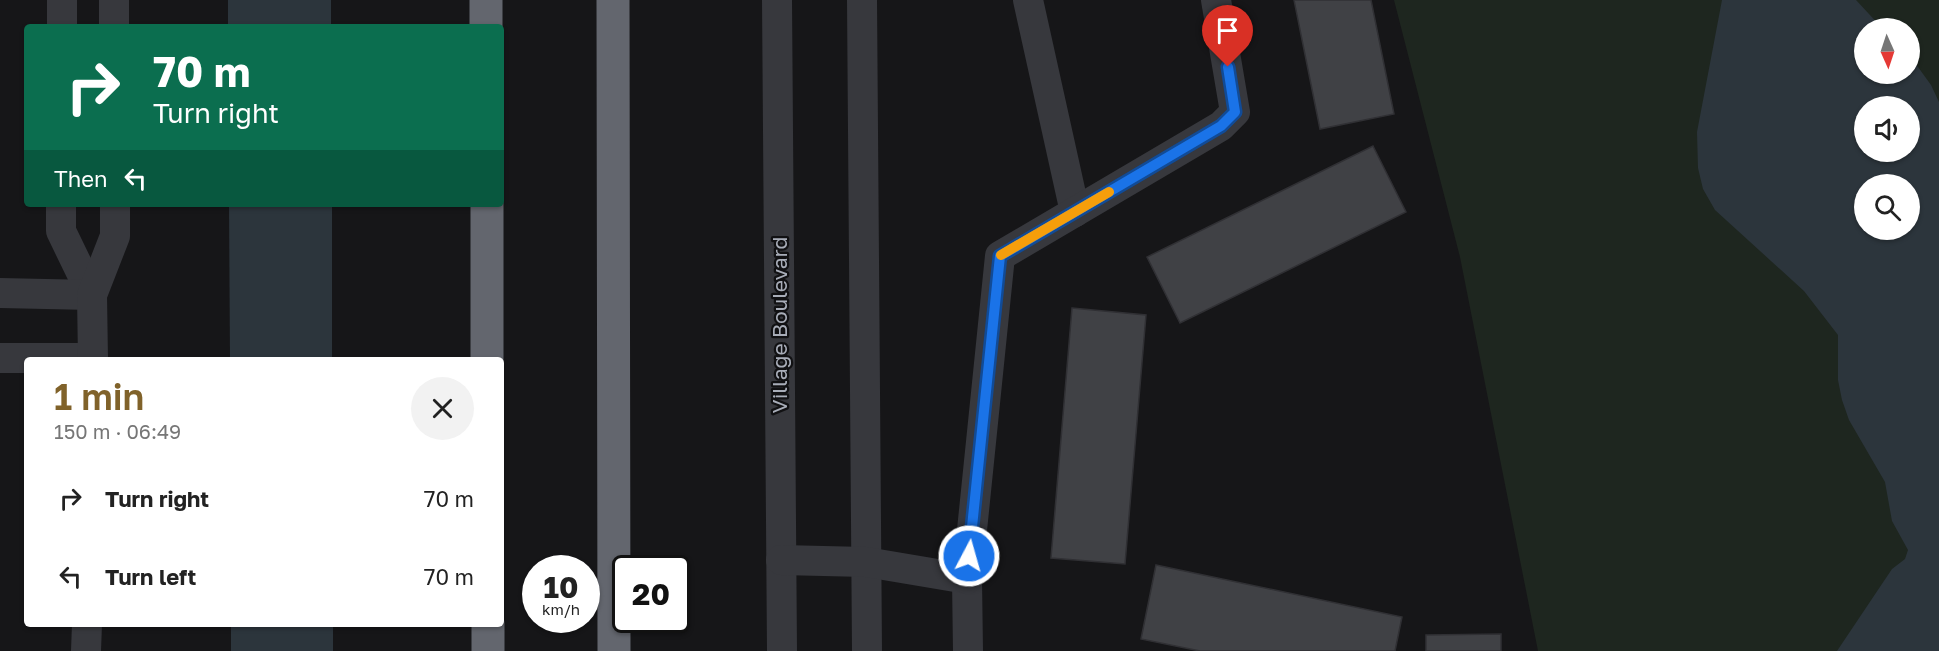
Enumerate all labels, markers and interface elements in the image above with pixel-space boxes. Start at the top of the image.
pin [1202,5,1253,67]
icon: arrive [1211,14,1244,47]
north arrow [1854,18,1920,84]
map controls [1854,18,1920,240]
text: 70 m [153,46,250,96]
icon: right [54,48,132,126]
button: sound [1854,96,1920,162]
text: Turn right [153,97,279,129]
icon: left [119,162,152,195]
text: Then [54,165,107,192]
button: search [1854,174,1920,240]
street label: Village Boulevard [766,237,792,413]
text: 1 min [54,375,144,418]
button: close [411,377,474,440]
text: 150 m · 06:49 [54,419,181,443]
icon: right [54,482,87,515]
text: Turn right [105,485,209,512]
text: 70 m [424,485,474,512]
position arrow [937,524,1001,588]
speed limit sign: 20 [612,555,690,633]
icon: left [54,560,87,593]
text: Turn left [105,563,196,590]
text: 70 m [424,563,474,590]
text: 10 [544,569,578,605]
text: km/h [542,600,580,618]

